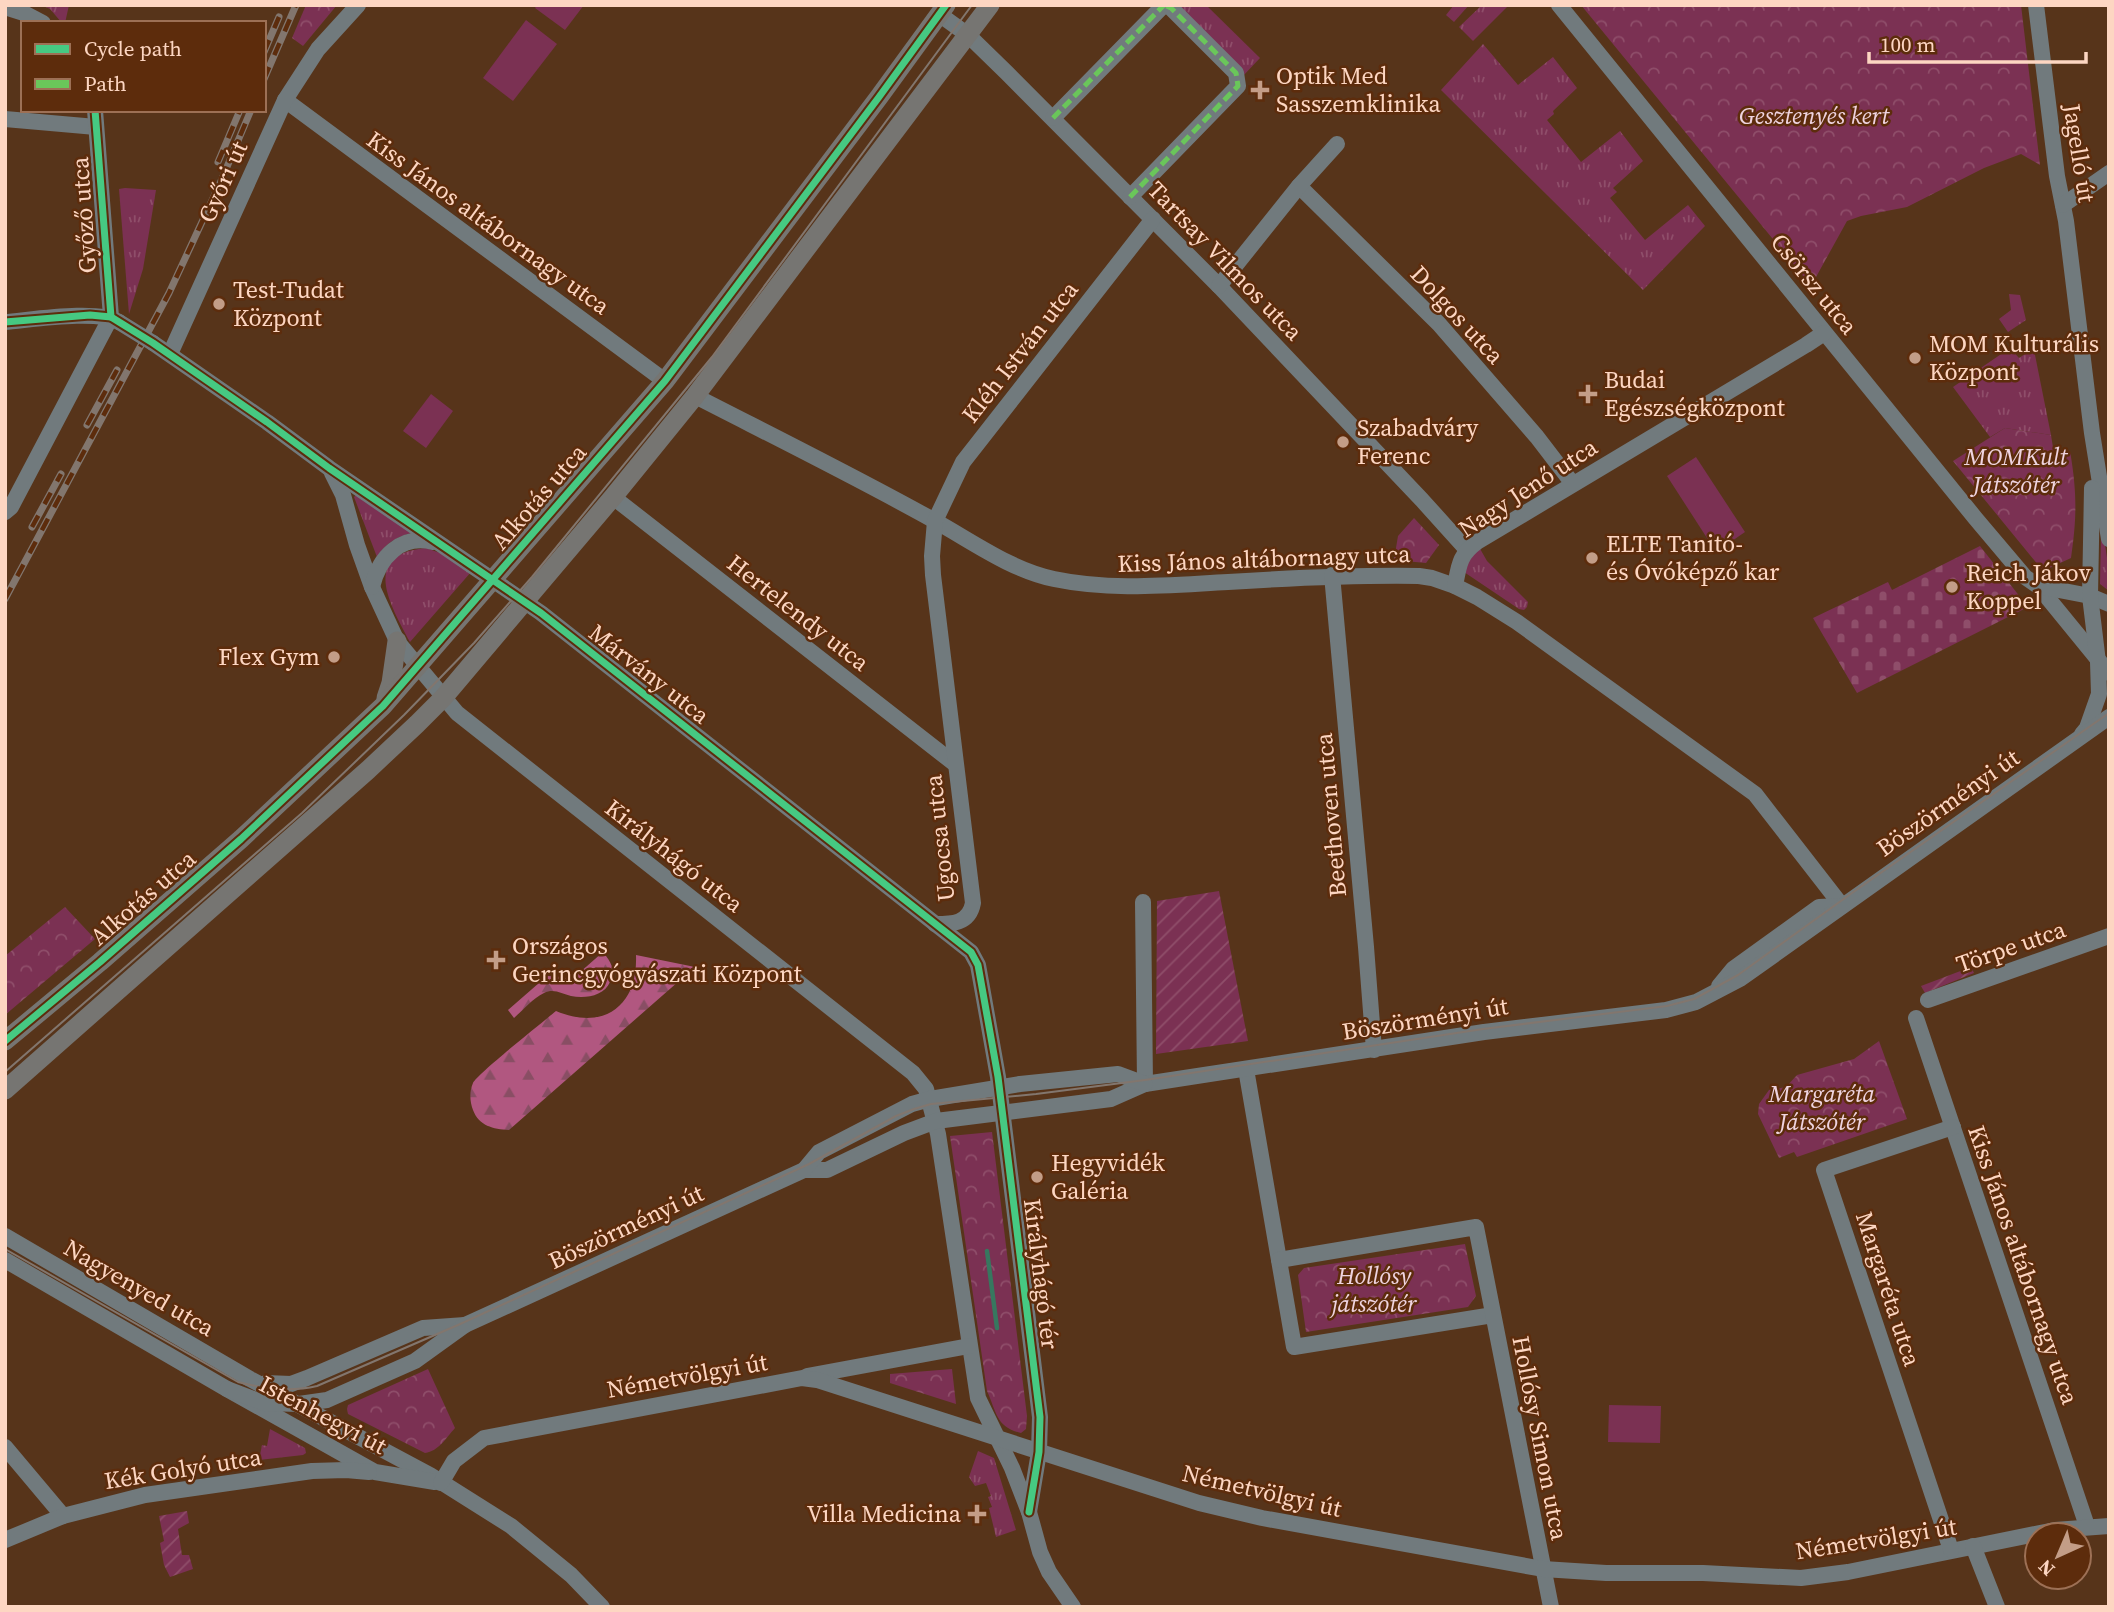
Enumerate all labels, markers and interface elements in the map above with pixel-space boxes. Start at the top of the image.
legend [21,21,266,112]
scale bar [1869,21,2086,65]
text: 100 m [1880,30,1935,59]
text: Cycle path [84,34,182,63]
place label: Optik Med Sasszemklinika [1276,59,1441,120]
text: Path [84,69,127,98]
marker: Optik Med Sasszemklinika [1250,80,1270,100]
park label: Gesztenyés kert [1739,99,1890,132]
street label: Jagelló út [2055,100,2104,205]
street label: Kiss János altábornagy utca [360,123,617,323]
street label: Győri út [190,136,255,228]
street label: Győző utca [63,155,104,274]
street label: Tartsay Vilmos utca [1141,174,1311,348]
street label: Csörsz utca [1763,226,1866,342]
street label: Dolgos utca [1403,258,1512,372]
place label: Test-Tudat Központ [233,273,344,334]
street label: Kléh István utca [954,273,1086,430]
marker: Test-Tudat Központ [211,296,227,312]
place label: MOM Kulturális Központ [1929,327,2099,388]
marker: MOM Kulturális Központ [1907,350,1923,366]
place label: Budai Egészségközpont [1604,363,1785,424]
marker: Budai Egészségközpont [1578,384,1598,404]
place label: Szabadváry Ferenc [1357,411,1479,472]
street label: Nagy Jenő utca [1452,430,1604,545]
marker: Szabadváry Ferenc [1335,434,1351,450]
street label: Alkotás utca [483,436,594,557]
park label: MOMKult Játszótér [1964,440,2068,501]
place label: ELTE Tanitó- és Óvóképző kar [1606,527,1780,588]
street label: Kiss János altábornagy utca [1117,537,1412,580]
street label: Hertelendy utca [720,547,877,679]
marker: ELTE Tanitó- és Óvóképző kar [1584,550,1600,566]
place label: Reich Jákov Koppel [1966,556,2091,617]
marker: Reich Jákov Koppel [1944,579,1960,595]
street label: Márvány utca [582,616,717,732]
place label: Flex Gym [218,640,320,673]
marker: Flex Gym [326,649,342,665]
street label: Beethoven utca [1307,731,1354,899]
street label: Böszörményi út [1870,741,2026,864]
street label: Ugocsa utca [916,772,963,903]
street label: Királyhágó utca [598,791,751,921]
street label: Alkotás utca [83,842,203,953]
street label: Törpe utca [1952,912,2071,981]
place label: Országos Gerincgyógyászati Központ [512,929,802,990]
marker: Országos Gerincgyógyászati Központ [486,950,506,970]
street label: Böszörményi út [1340,989,1510,1048]
park label: Margaréta Játszótér [1768,1077,1876,1138]
street label: Kiss János altábornagy utca [1960,1121,2087,1410]
place label: Hegyvidék Galéria [1051,1146,1166,1207]
marker: Hegyvidék Galéria [1029,1169,1045,1185]
street label: Böszörményi út [543,1176,709,1277]
street label: Királyhágó tér [1016,1197,1067,1351]
street label: Margaréta utca [1848,1207,1929,1371]
street label: Nagyenyed utca [58,1231,221,1344]
park label: Hollósy játszótér [1328,1259,1418,1320]
street label: Hollósy Simon utca [1505,1333,1577,1544]
street label: Németvölgyi út [604,1345,770,1406]
street label: Istenhegyi út [254,1367,393,1462]
street label: Kék Golyó utca [102,1440,265,1497]
street label: Németvölgyi út [1179,1456,1345,1525]
place label: Villa Medicina [807,1497,962,1530]
marker: Villa Medicina [967,1504,987,1524]
street label: Németvölgyi út [1793,1509,1959,1568]
north arrow [2023,1521,2093,1591]
text: N [2032,1554,2060,1582]

